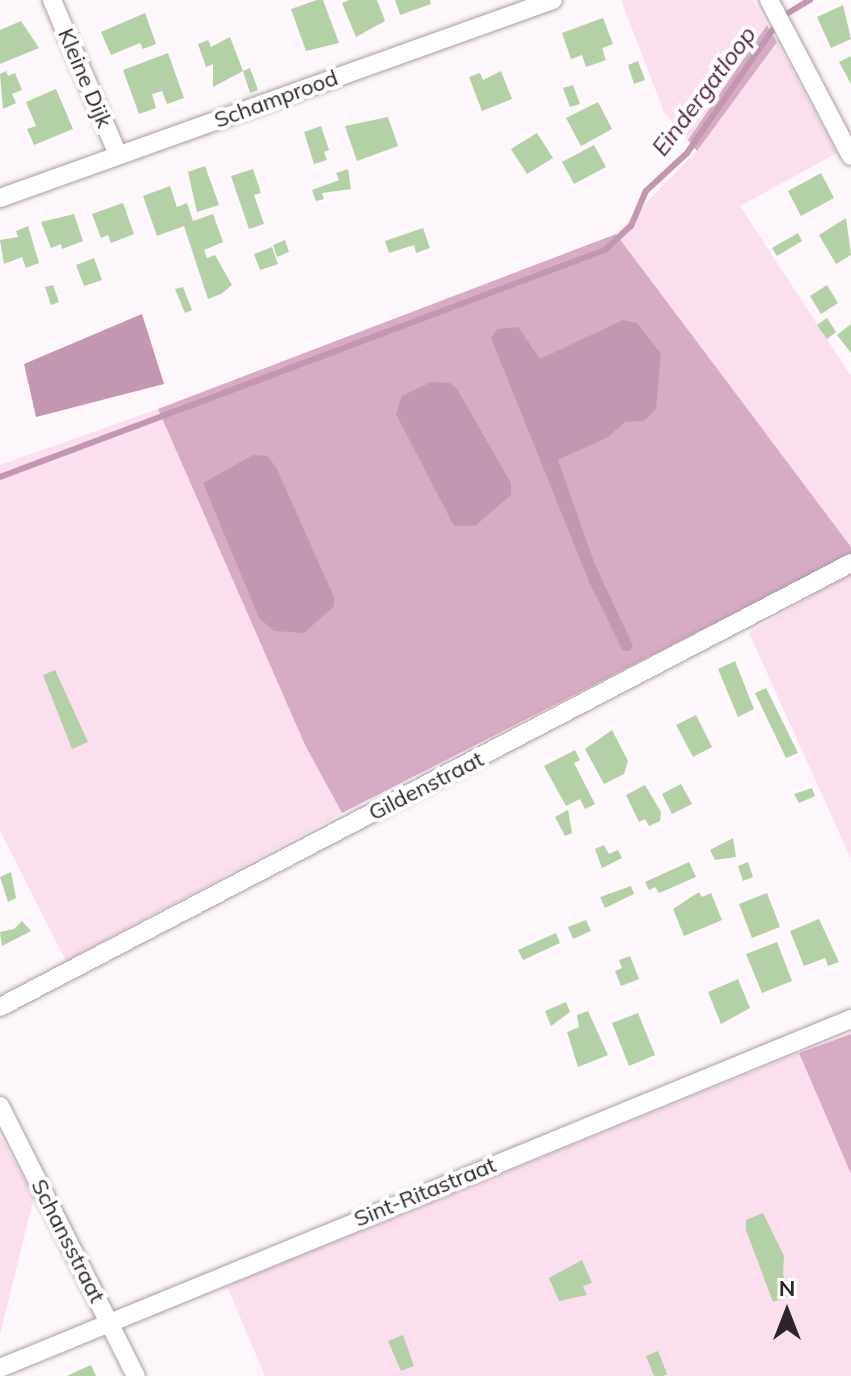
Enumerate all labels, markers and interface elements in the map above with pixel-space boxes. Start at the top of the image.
water label: Eindergatloop [646,21,762,161]
street label: Kleine Dijk [52,24,118,132]
street label: Schamprood [211,64,341,134]
street label: Gildenstraat [364,746,488,826]
street label: Sint-Ritastraat [350,1152,500,1232]
street label: Schansstraat [26,1175,110,1307]
north arrow [747,1272,827,1352]
text: N [779,1274,795,1302]

